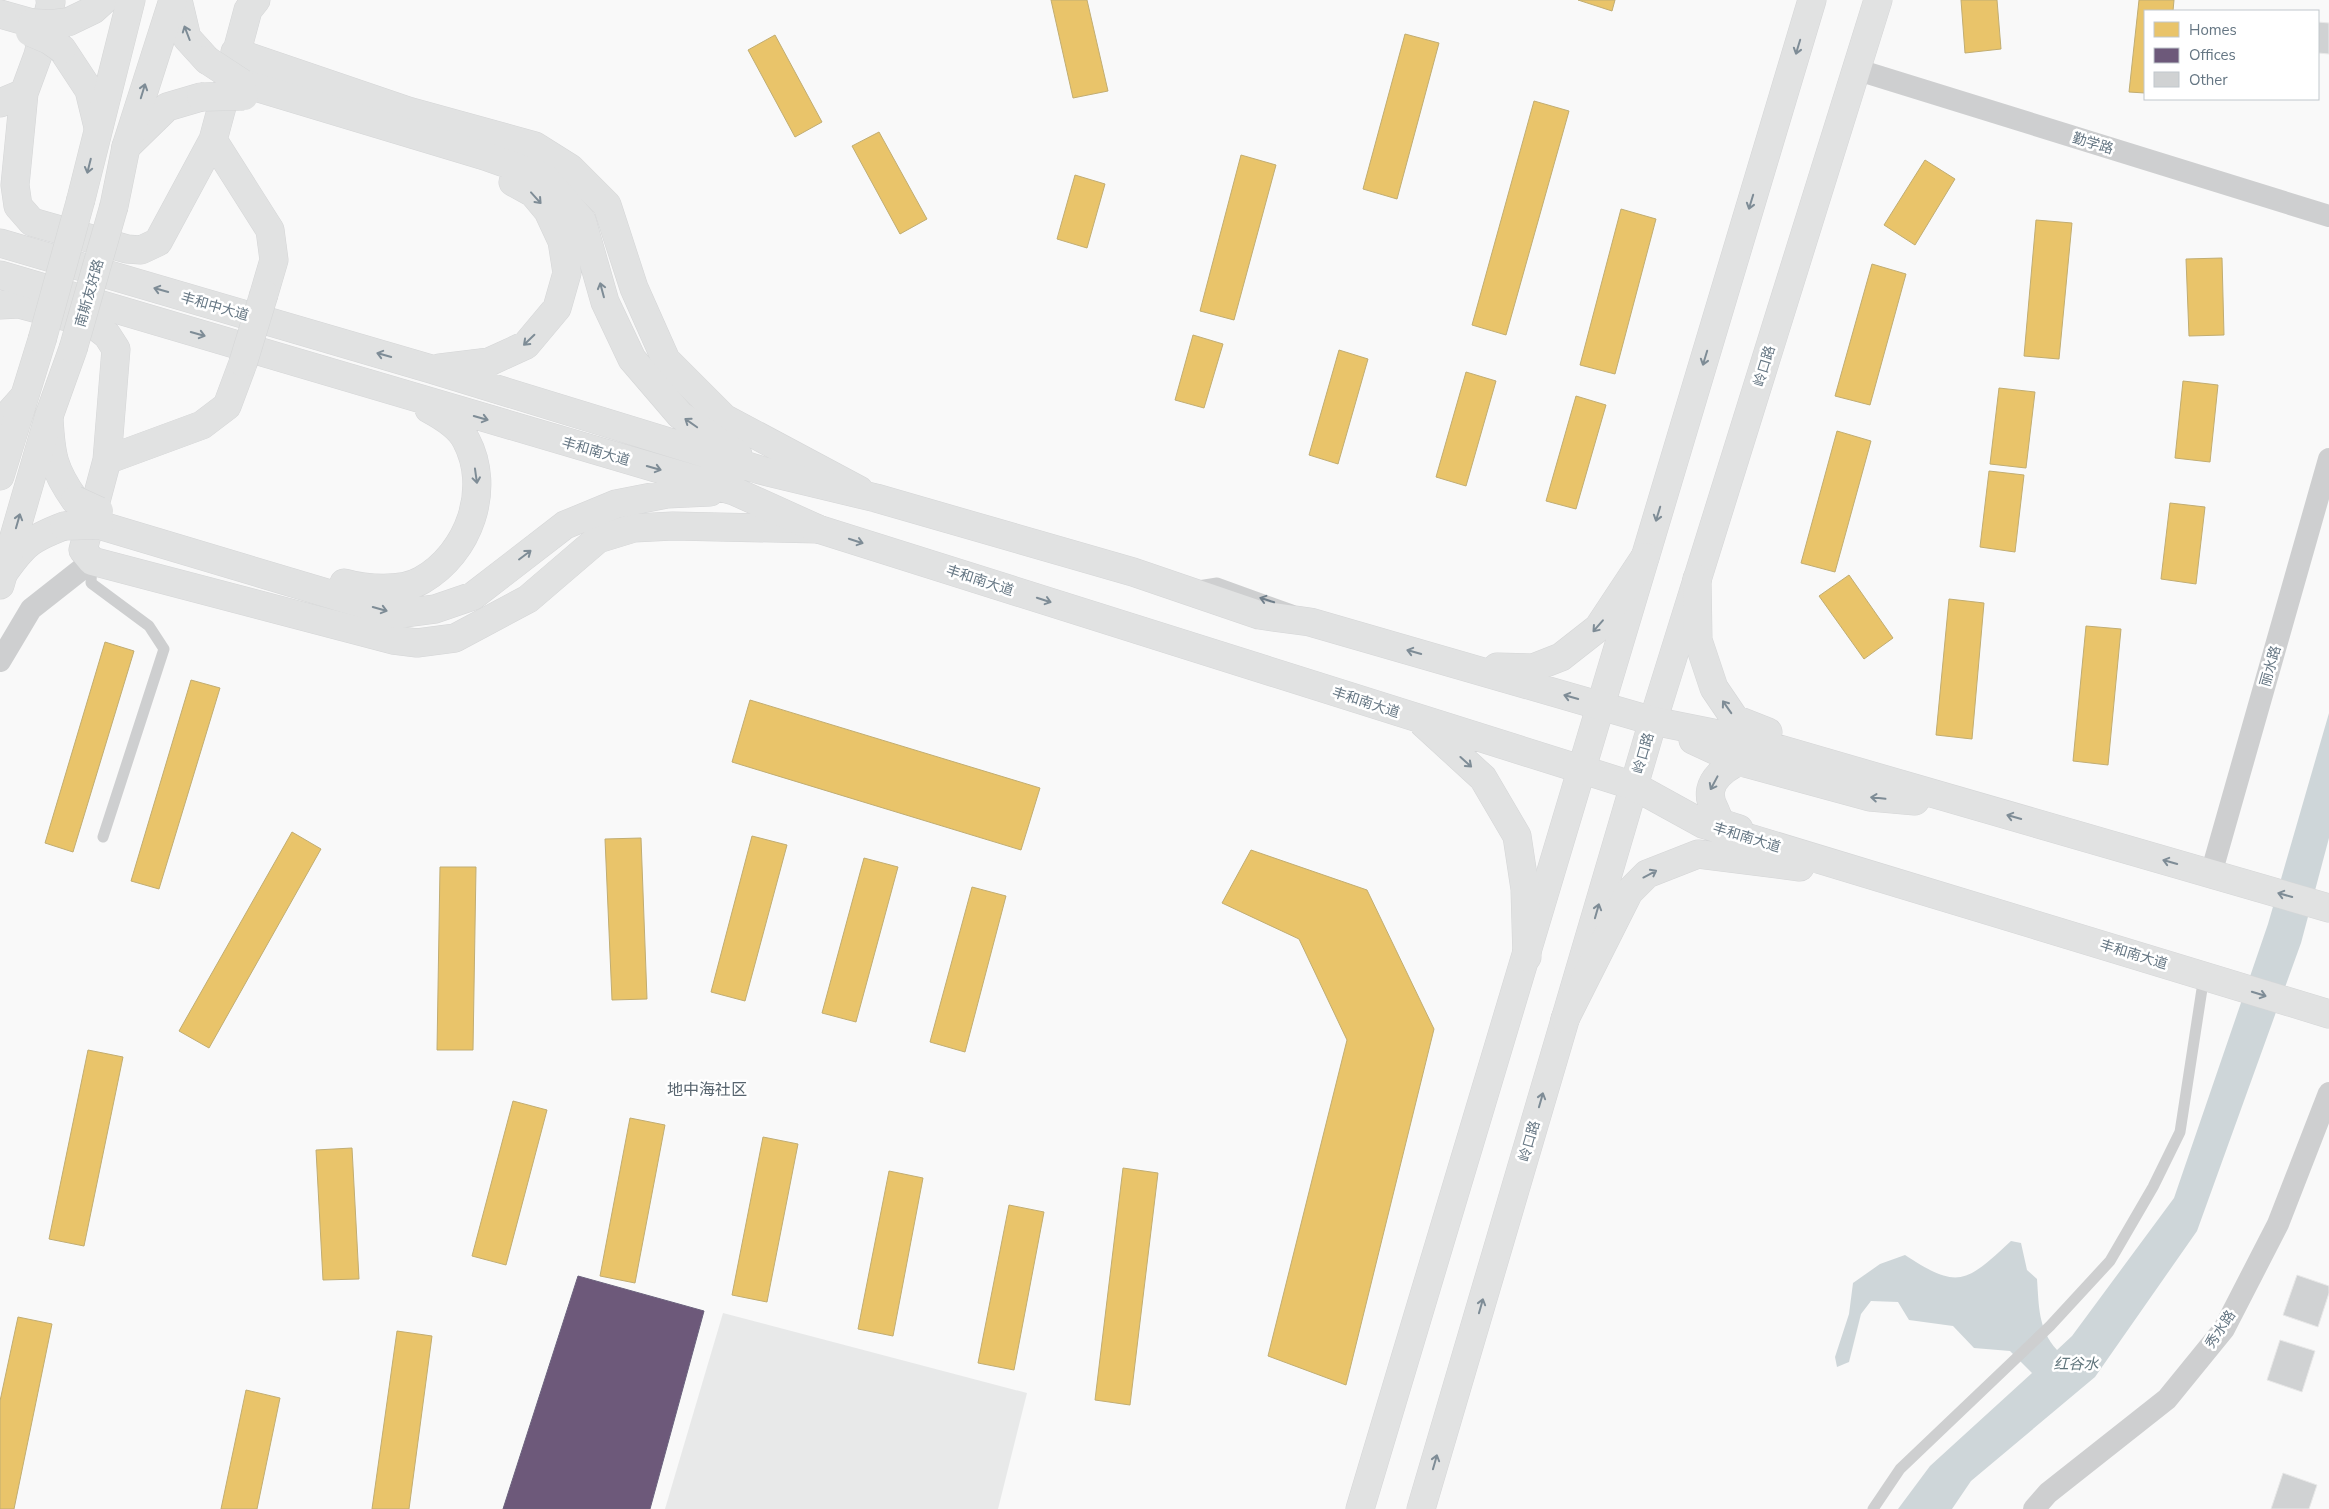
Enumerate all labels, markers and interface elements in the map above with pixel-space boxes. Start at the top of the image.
legend [2144,10,2319,100]
text: Homes [2189,20,2237,40]
one-way arrow [182,26,191,41]
one-way arrow [1792,38,1802,54]
text: Offices [2189,45,2236,65]
text: Other [2189,70,2228,90]
one-way arrow [138,84,148,100]
street label: 勤学路 [2070,128,2116,159]
one-way arrow [84,158,93,174]
one-way arrow [531,191,542,204]
one-way arrow [1746,194,1756,210]
street label: 南斯友好路 [71,257,108,329]
one-way arrow [597,282,606,298]
one-way arrow [153,284,169,294]
street label: 丰和中大道 [179,288,251,325]
one-way arrow [189,329,205,339]
one-way arrow [523,334,535,346]
street label: 岭口路 [1749,343,1780,389]
one-way arrow [376,350,392,360]
one-way arrow [1699,350,1709,366]
one-way arrow [473,413,489,423]
one-way arrow [684,418,698,428]
street label: 丰和南大道 [560,433,632,470]
one-way arrow [646,464,662,473]
one-way arrow [472,468,481,484]
one-way arrow [1653,505,1663,521]
one-way arrow [14,513,24,529]
one-way arrow [848,536,864,546]
one-way arrow [518,550,532,560]
street label: 丰和南大道 [944,561,1016,600]
one-way arrow [1260,595,1275,604]
one-way arrow [1036,596,1052,605]
one-way arrow [372,604,388,614]
one-way arrow [1593,619,1604,632]
street label: 丽水路 [2256,643,2285,689]
one-way arrow [1407,647,1423,657]
street label: 丰和南大道 [1330,683,1402,722]
one-way arrow [1563,692,1579,701]
one-way arrow [1722,700,1732,714]
street label: 岭口路 [1629,730,1658,776]
one-way arrow [1459,756,1472,768]
one-way arrow [1709,775,1719,790]
one-way arrow [1870,793,1886,803]
one-way arrow [2007,812,2023,821]
street label: 丰和南大道 [1711,818,1783,857]
one-way arrow [2163,857,2179,867]
one-way arrow [1643,868,1657,878]
one-way arrow [2277,890,2293,899]
one-way arrow [1593,903,1603,919]
street label: 丰和南大道 [2098,935,2170,974]
one-way arrow [2251,990,2266,999]
district label: 地中海社区 [667,1079,747,1101]
one-way arrow [1537,1092,1547,1108]
street label: 岭口路 [1515,1118,1544,1164]
one-way arrow [1476,1299,1486,1315]
street label: 秀水路 [2201,1307,2240,1352]
water label: 红谷水 [2053,1354,2099,1374]
one-way arrow [1430,1455,1440,1471]

